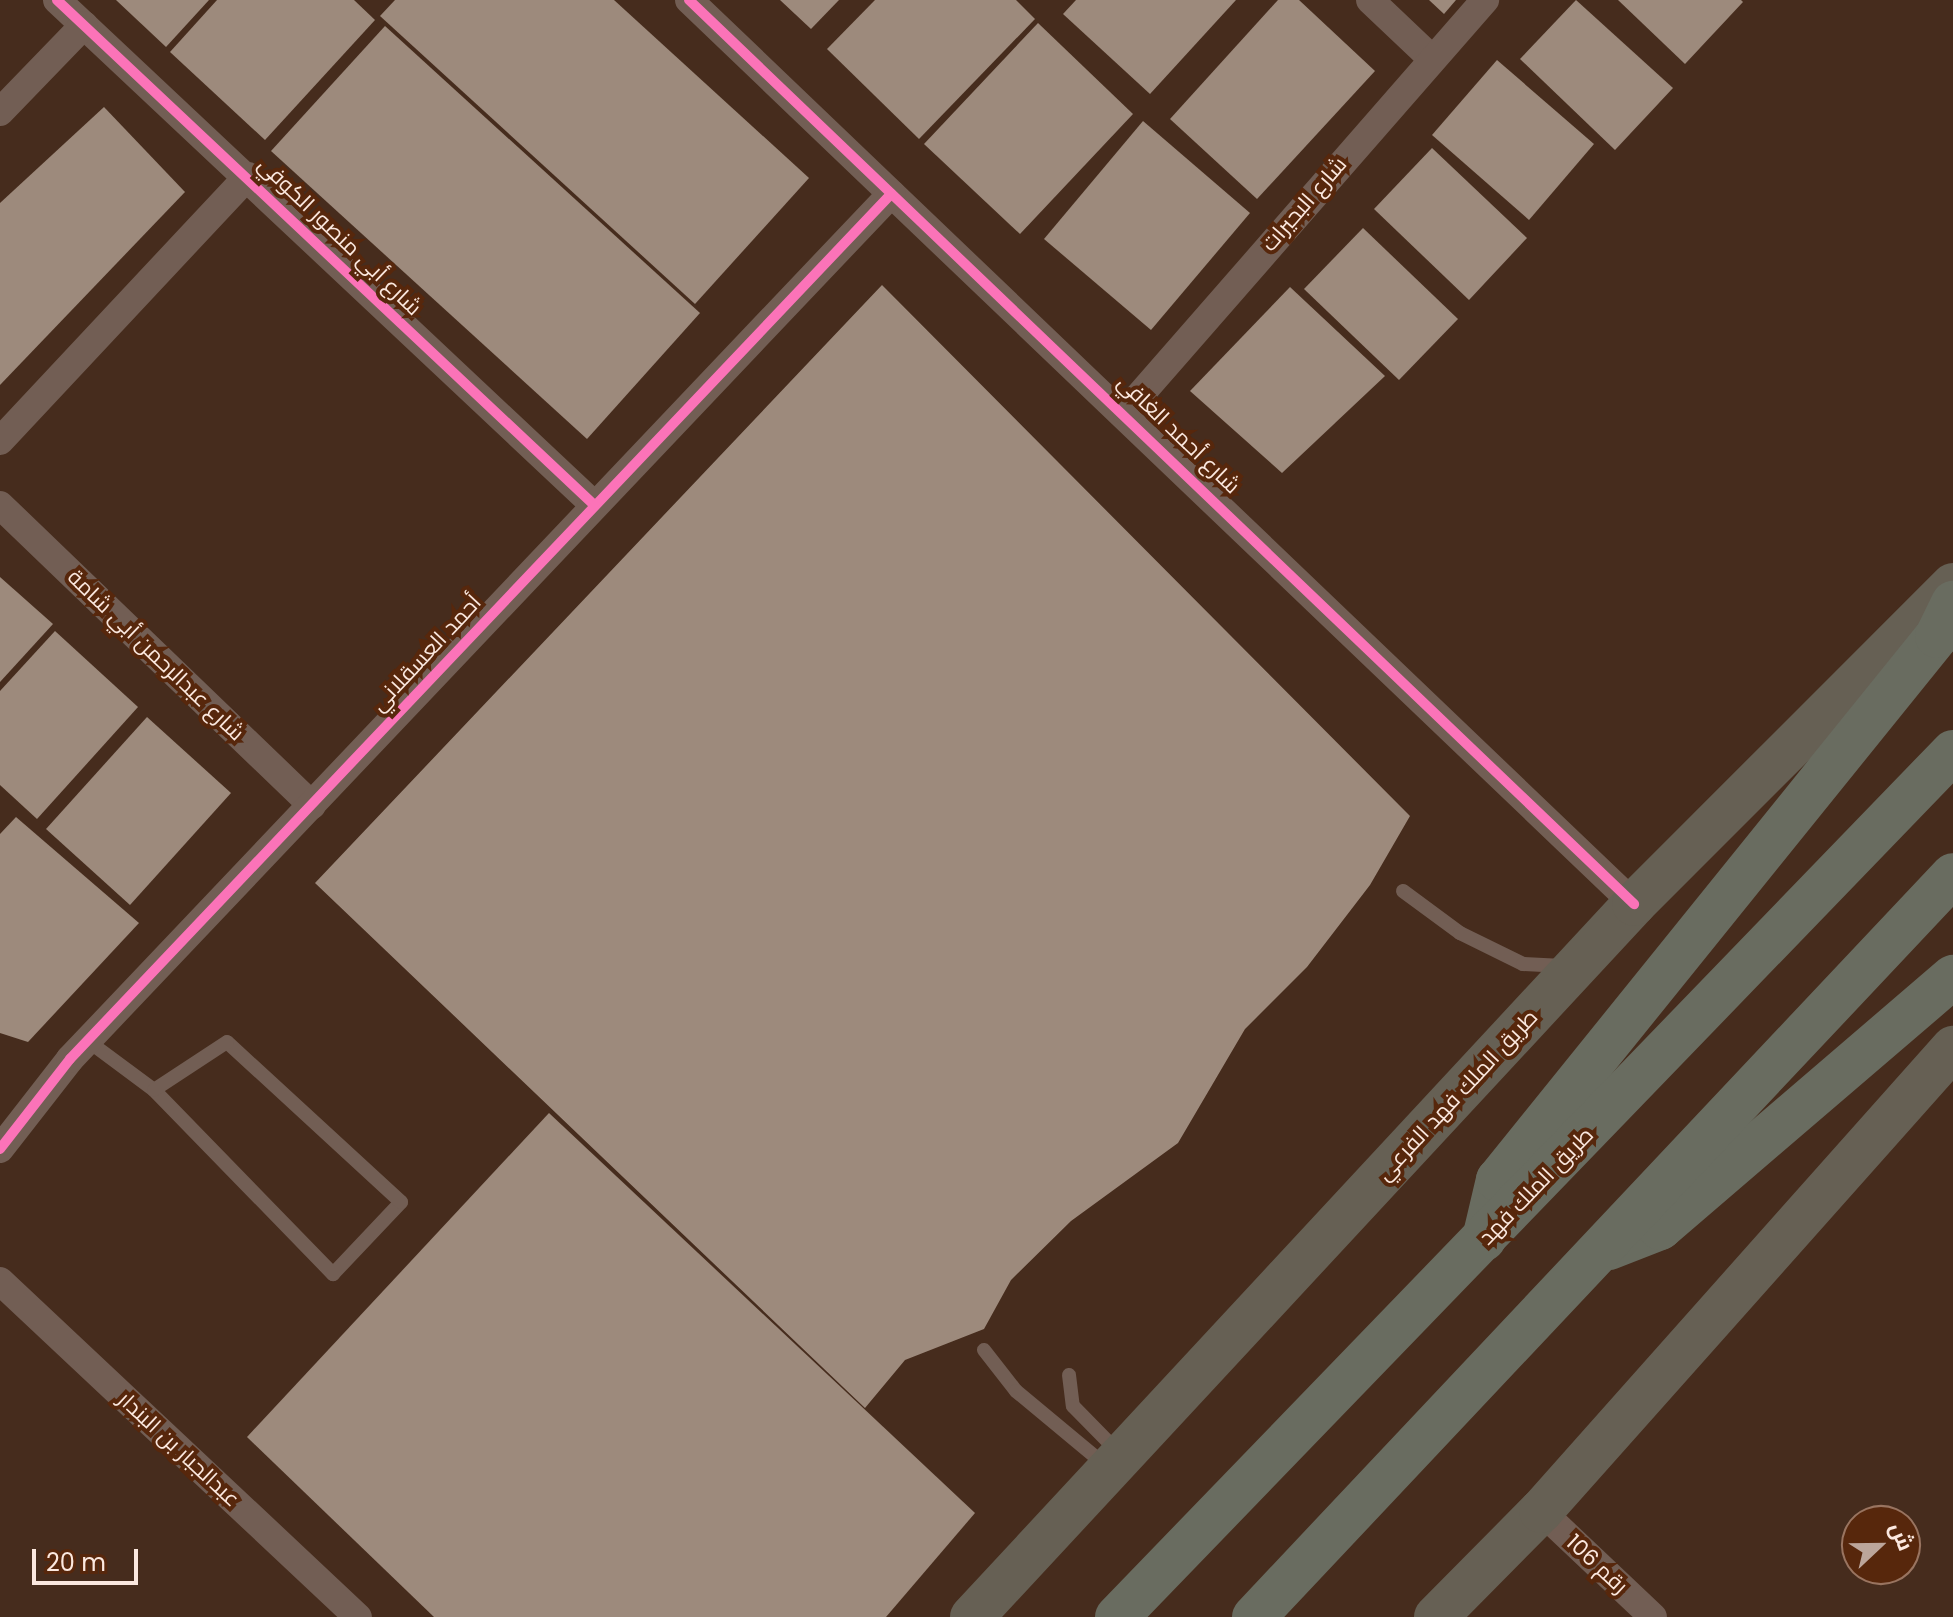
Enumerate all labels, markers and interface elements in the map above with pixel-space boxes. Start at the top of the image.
street label: شارع أبي منصور الكوفي [253,151,427,321]
street label: شارع البحيرات [1256,151,1352,257]
street label: شارع أحمد الغافي [1112,369,1246,499]
street label: شارع عبدالرحمن أبي شامة [62,564,250,746]
street label: أحمد العسقلاني [365,589,487,717]
street label: طريق الملك فهد الفرعي [1371,1004,1543,1186]
street label: طريق الملك فهد [1473,1122,1599,1250]
street label: عبدالجبار بن البندار [113,1386,245,1512]
north arrow [1841,1505,1921,1585]
text: ش [1882,1518,1922,1555]
street label: رقم 106 [1561,1529,1633,1599]
scale bar [36,1533,142,1583]
text: 20 m [46,1546,106,1579]

